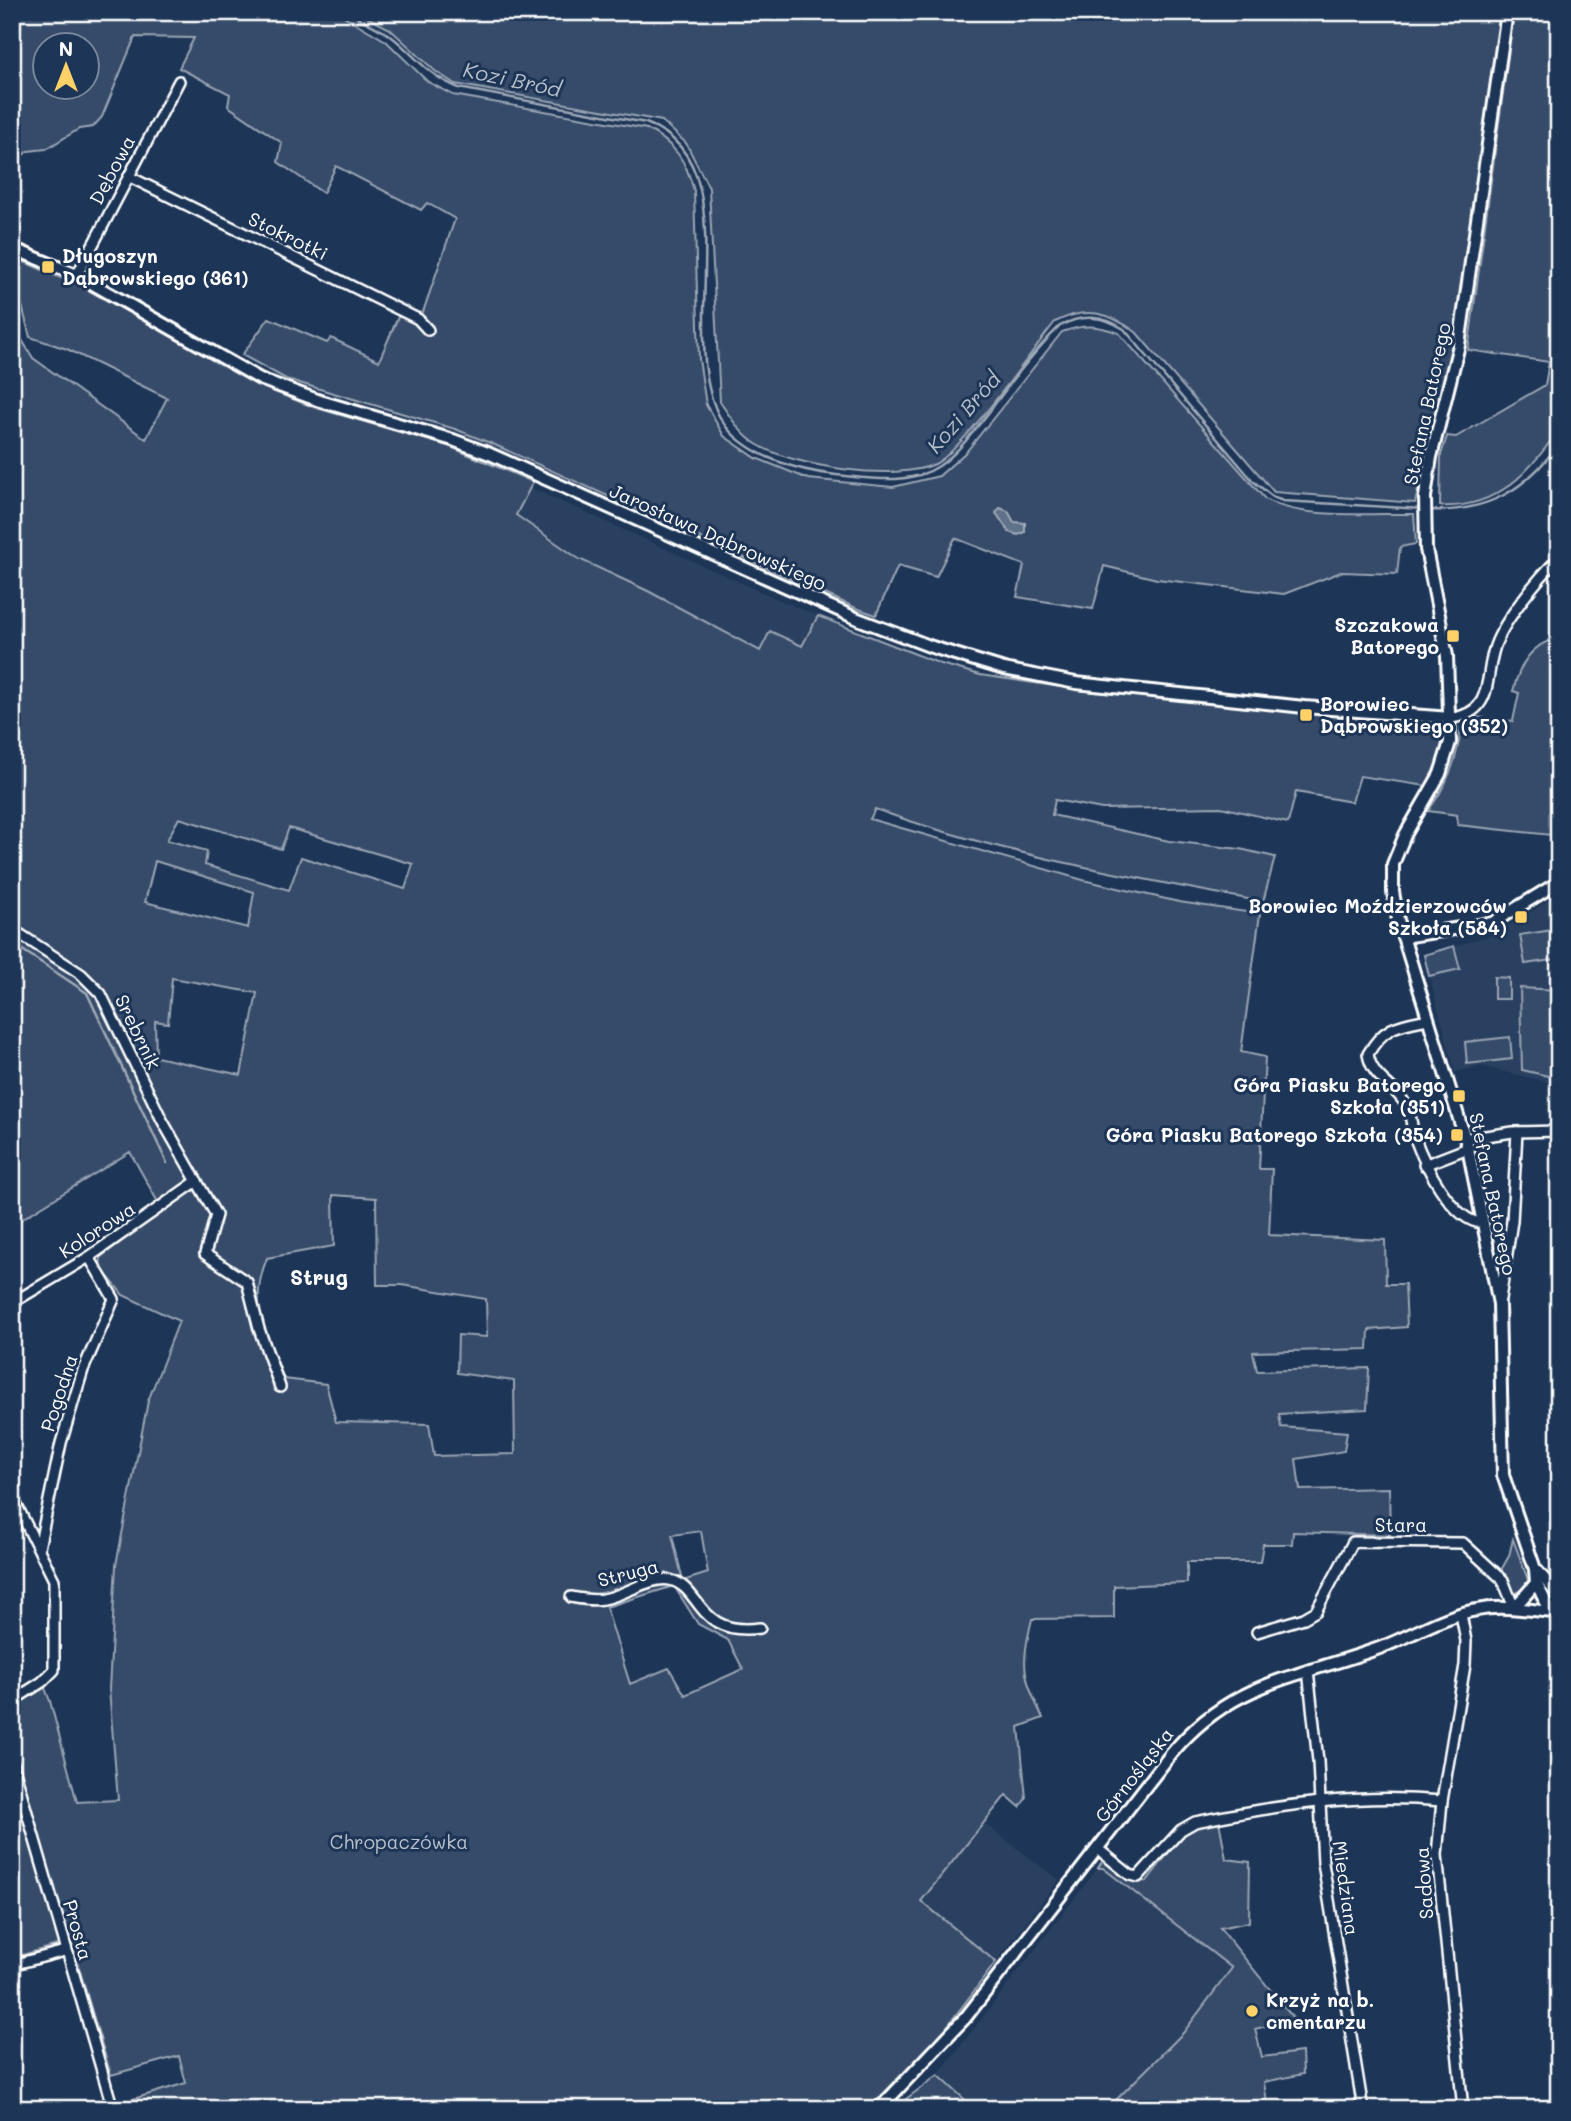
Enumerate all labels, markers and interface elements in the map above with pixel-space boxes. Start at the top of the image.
north arrow [32,32,102,102]
text: N [59,36,73,61]
water label: Kozi Bród [461,55,565,102]
street label: Dębowa [83,131,140,209]
street label: Stokrotki [244,206,332,266]
place label: Długoszyn Dąbrowskiego (361) [62,243,248,290]
marker: Długoszyn Dąbrowskiego (361) [40,259,56,275]
street label: Stefana Batorego [1397,320,1456,487]
water label: Kozi Bród [920,364,1007,458]
street label: Jarosława Dąbrowskiego [606,477,830,596]
place label: Szczakowa Batorego [1335,612,1439,659]
marker: Szczakowa Batorego [1445,628,1461,644]
place label: Borowiec Dąbrowskiego (352) [1320,691,1508,738]
marker: Borowiec Dąbrowskiego (352) [1298,707,1314,723]
place label: Borowiec Moździerzowców Szkoła (584) [1248,893,1507,940]
marker: Borowiec Moździerzowców Szkoła (584) [1513,909,1529,925]
street label: Srebrnik [110,990,167,1073]
place label: Góra Piasku Batorego Szkoła (351) [1233,1072,1445,1119]
marker: Góra Piasku Batorego Szkoła (351) [1451,1088,1467,1104]
street label: Stefana Batorego [1464,1110,1523,1277]
place label: Góra Piasku Batorego Szkoła (354) [1106,1122,1443,1147]
marker: Góra Piasku Batorego Szkoła (354) [1449,1127,1465,1143]
street label: Kolorowa [54,1196,140,1264]
district label: Strug [290,1263,348,1290]
street label: Pogodna [34,1351,83,1435]
street label: Stara [1375,1512,1427,1537]
street label: Struga [595,1553,661,1592]
street label: Górnośląska [1089,1722,1178,1827]
park label: Chropaczówka [330,1829,468,1854]
street label: Miedziana [1327,1839,1366,1937]
street label: Sadowa [1409,1846,1438,1920]
street label: Prosta [58,1897,99,1963]
place label: Krzyż na b. cmentarzu [1266,1987,1374,2034]
marker: Krzyż na b. cmentarzu [1244,2003,1260,2019]

